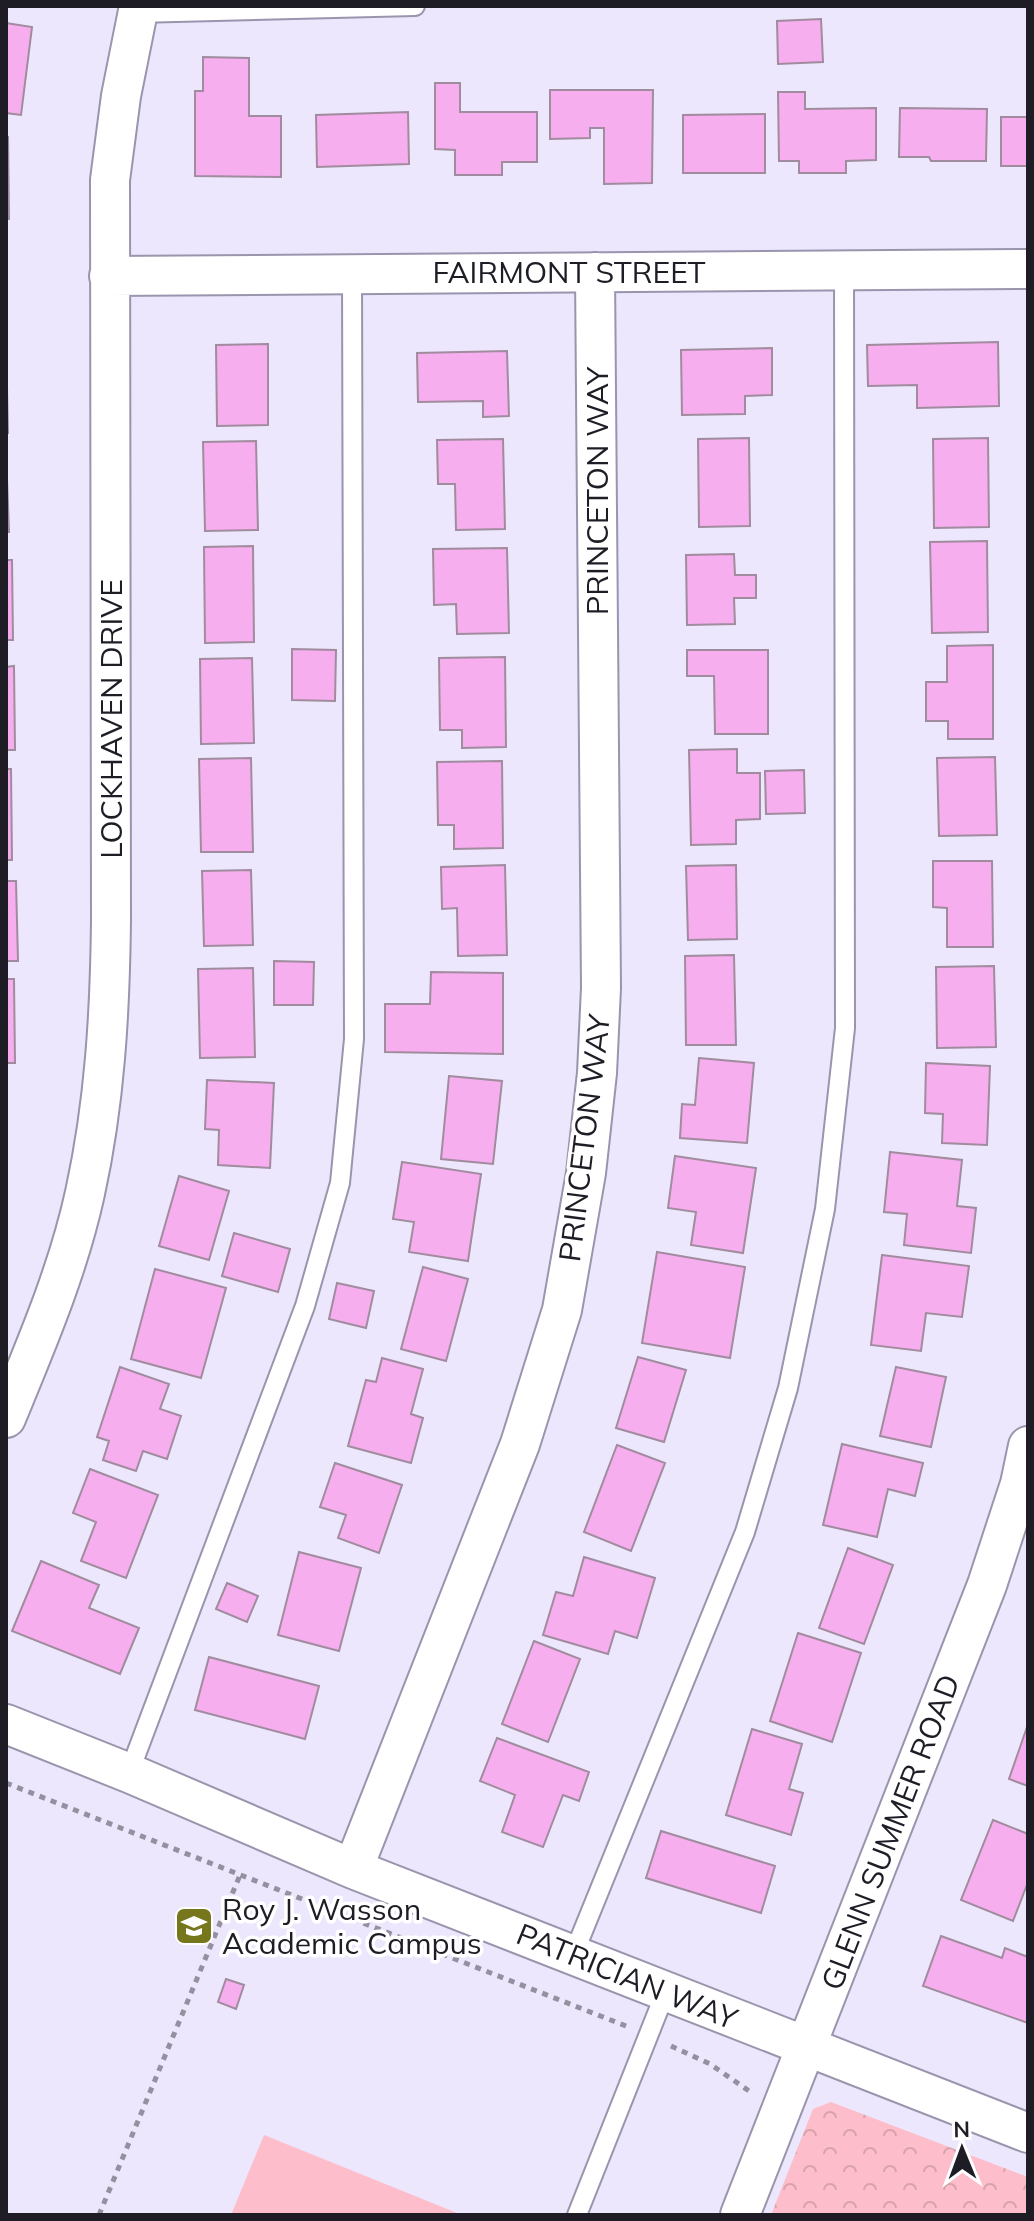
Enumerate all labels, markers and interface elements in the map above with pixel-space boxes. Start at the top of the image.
street label: FAIRMONT STREET [432,253,706,291]
street label: PRINCETON WAY [578,366,616,615]
street label: LOCKHAVEN DRIVE [92,579,130,859]
street label: PRINCETON WAY [550,1012,618,1264]
street label: GLENN SUMMER ROAD [812,1669,968,1995]
place label: Roy J. Wasson Academic Campus [222,1890,482,1962]
school or university icon: Roy J. Wasson Academic Campus [173,1905,215,1947]
street label: PATRICIAN WAY [511,1914,744,2038]
north arrow [922,2109,1002,2189]
text: N [953,2115,970,2143]

